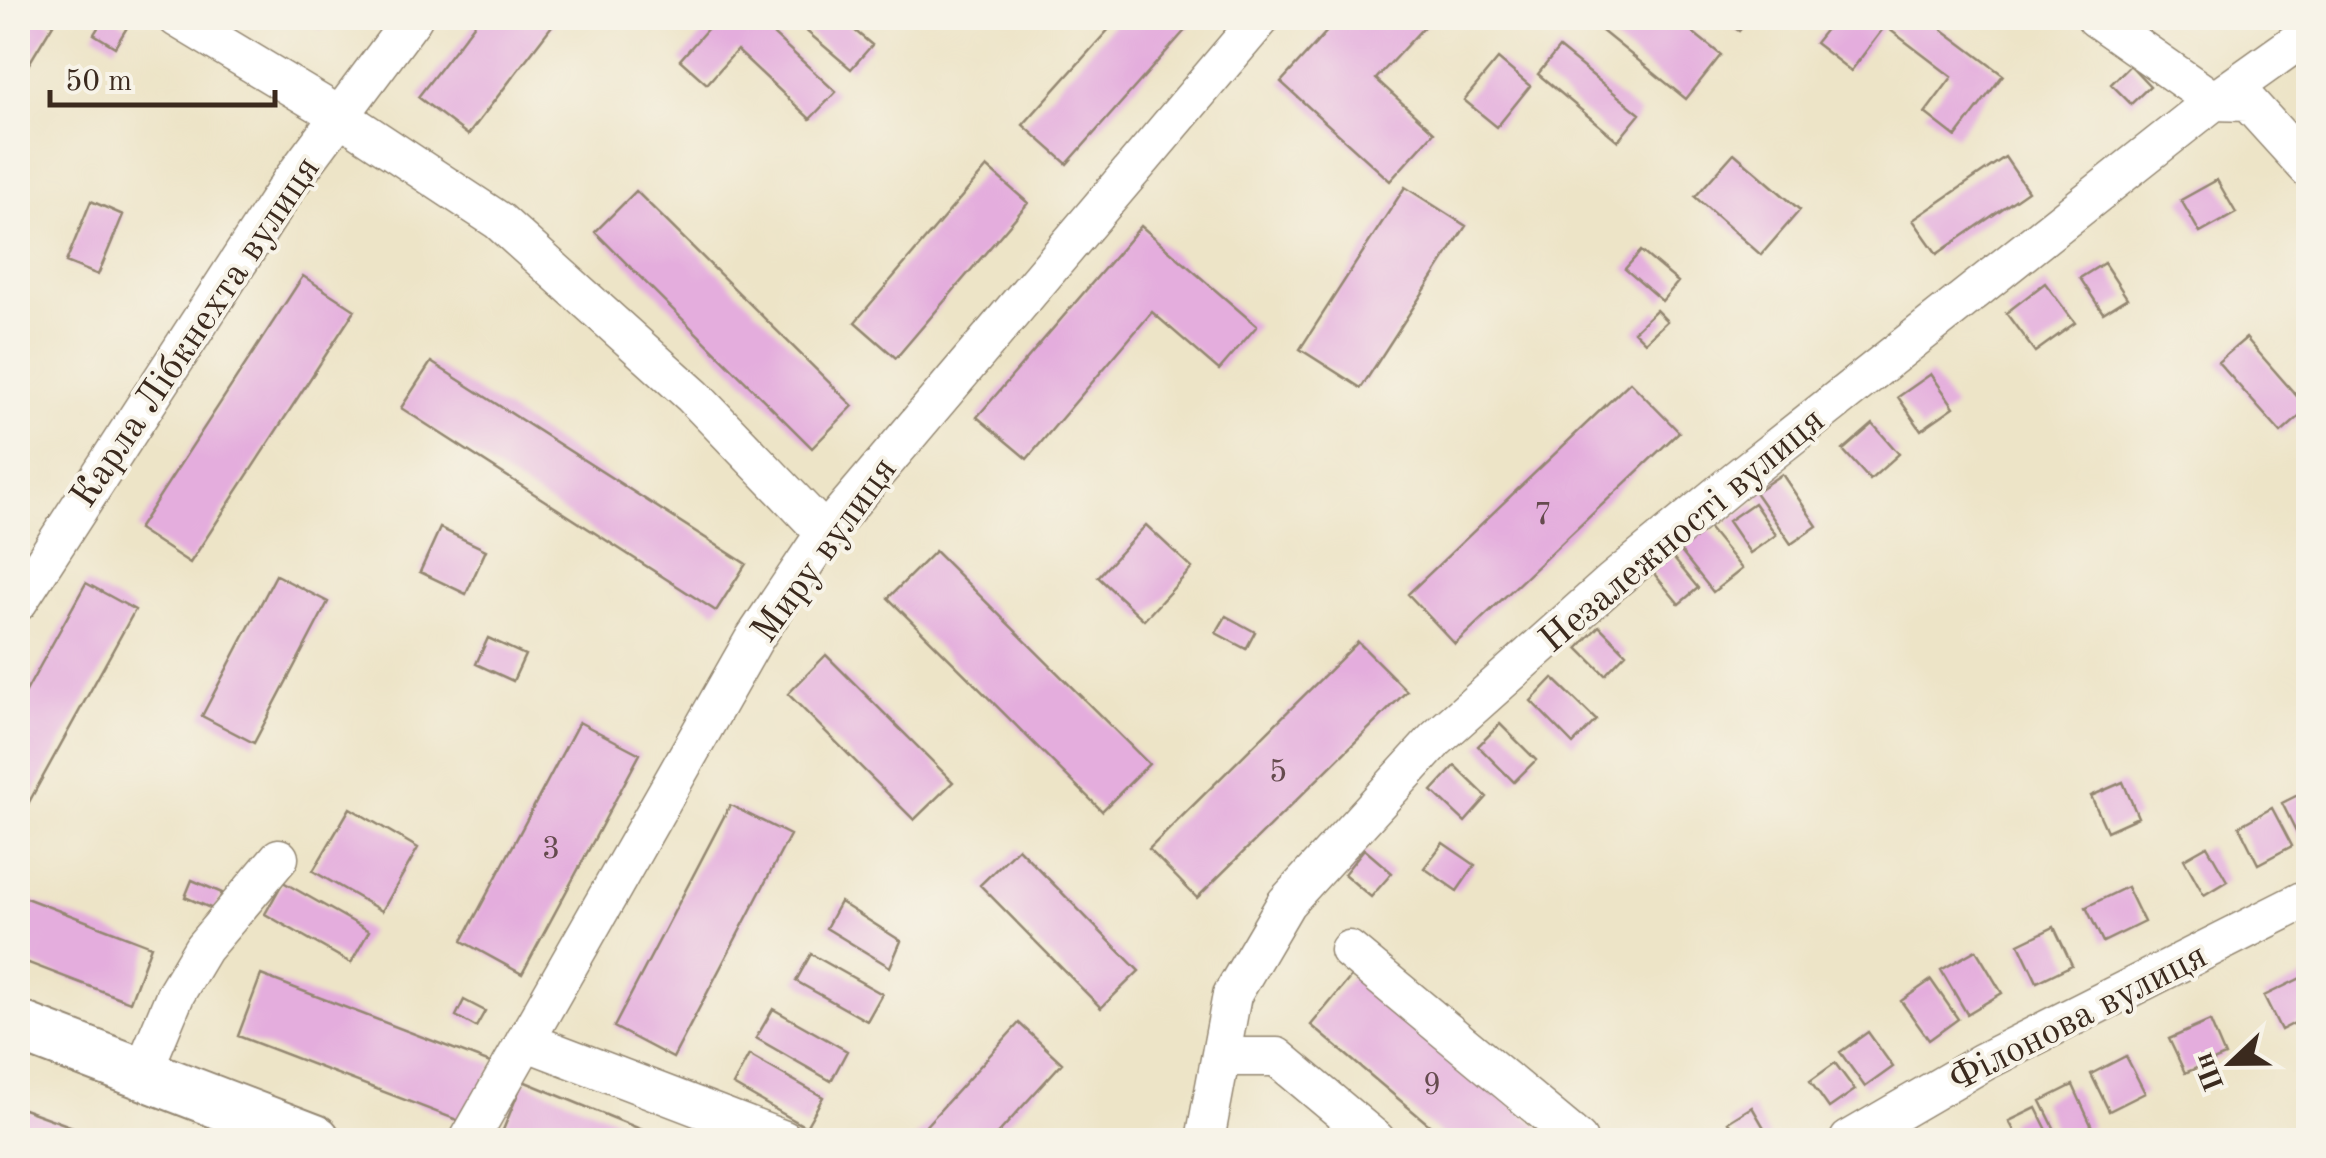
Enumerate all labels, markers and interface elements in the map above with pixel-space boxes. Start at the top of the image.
scale bar [50,45,275,107]
text: 50 m [65,67,132,97]
street label: Карла Лібкнехта вулиця [65,150,328,515]
street label: Незалежності вулиця [1534,402,1832,661]
street label: Миру вулиця [746,451,905,650]
house number: 7 [1534,500,1552,532]
house number: 5 [1269,757,1287,789]
house number: 3 [542,834,560,866]
street label: Філонова вулиця [1943,937,2213,1100]
north arrow [2181,1013,2281,1113]
text: Пн [2190,1048,2231,1094]
house number: 9 [1423,1070,1441,1102]

